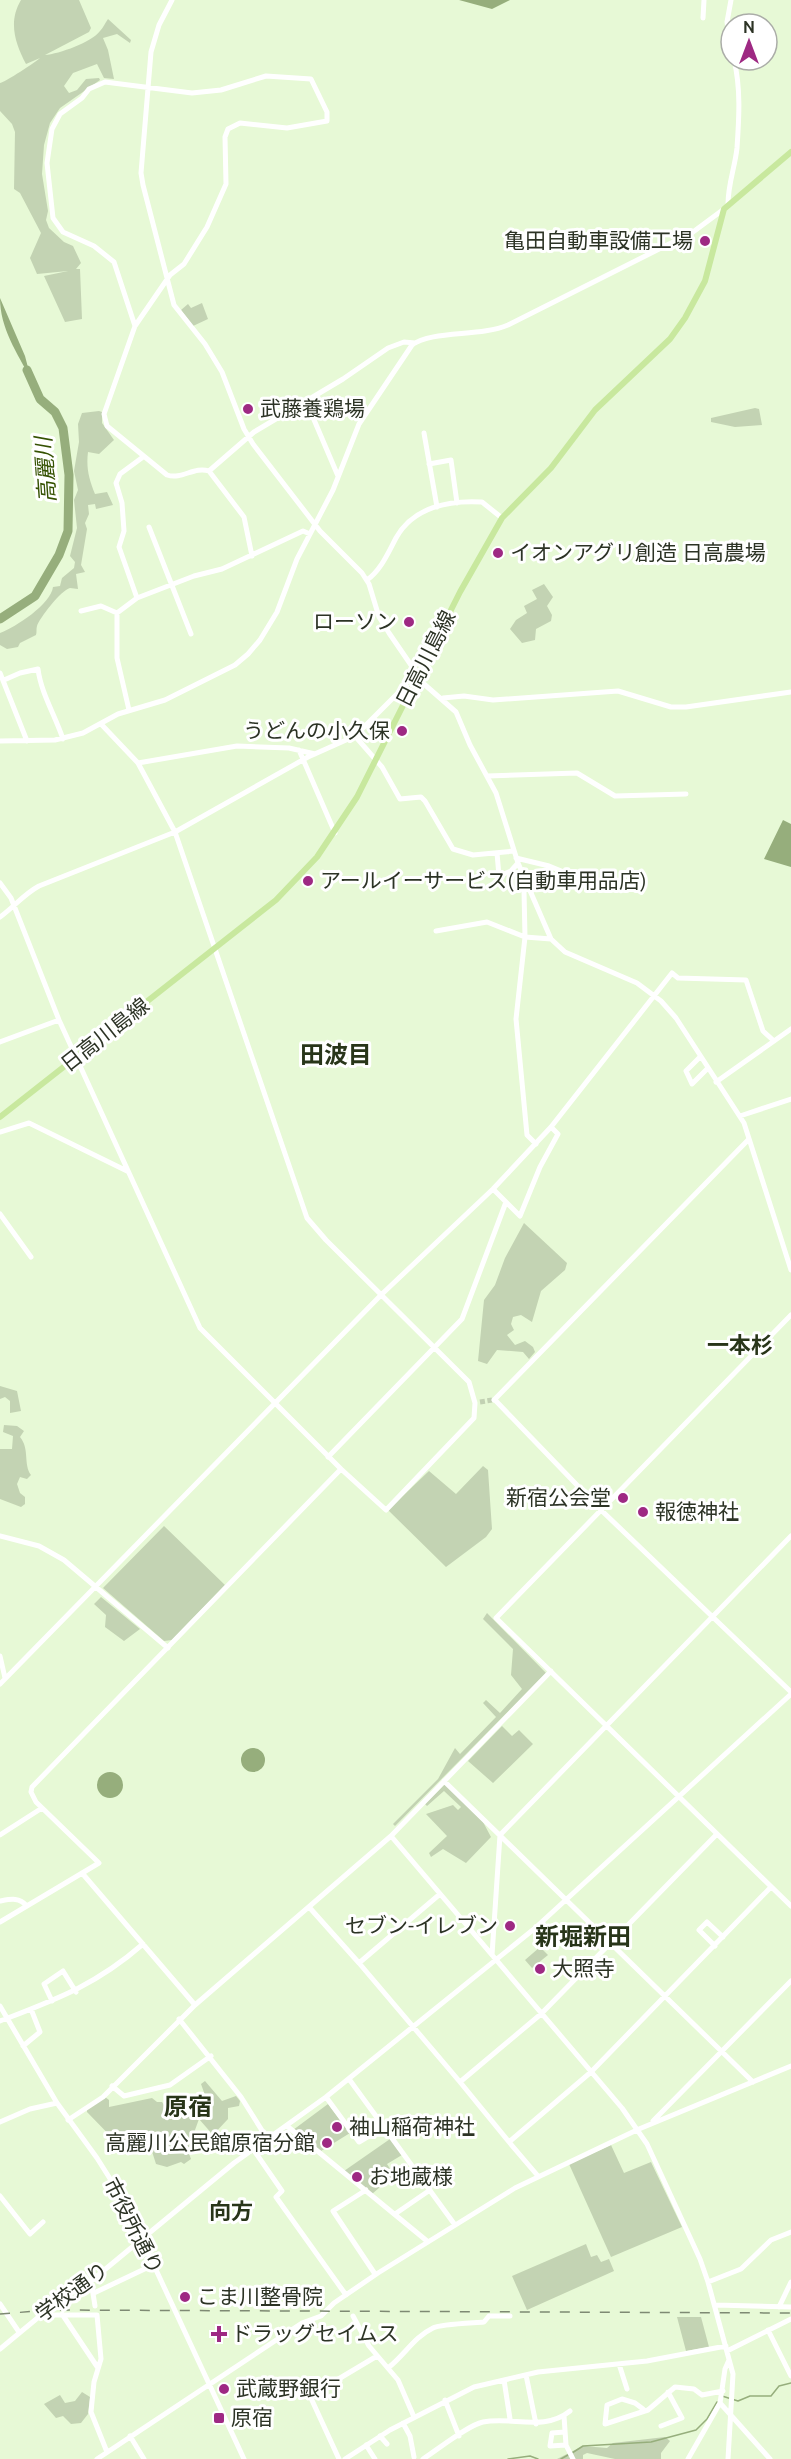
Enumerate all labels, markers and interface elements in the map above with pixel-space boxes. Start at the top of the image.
north arrow [719,12,779,72]
text: N [743,18,755,36]
place label: 亀田自動車設備工場 [504,228,693,252]
marker: 亀田自動車設備工場 [698,234,712,248]
place label: 武藤養鶏場 [260,396,365,420]
marker: 武藤養鶏場 [241,402,255,416]
water label: 高麗川 [30,434,59,504]
place label: イオンアグリ創造 日高農場 [510,540,766,564]
marker: イオンアグリ創造 日高農場 [491,546,505,560]
street label: 日高川島線 [391,606,460,711]
place label: ローソン [313,609,397,633]
marker: ローソン [402,615,416,629]
place label: うどんの小久保 [243,718,390,742]
marker: うどんの小久保 [395,724,409,738]
place label: アールイーサービス(自動車用品店) [320,868,647,892]
marker: アールイーサービス(自動車用品店) [301,874,315,888]
street label: 日高川島線 [56,992,153,1076]
district label: 田波目 [300,1041,372,1068]
district label: 一本杉 [707,1332,773,1357]
place label: 新宿公会堂 [506,1485,611,1509]
marker: 新宿公会堂 [616,1491,630,1505]
place label: 報徳神社 [655,1499,739,1523]
marker: 報徳神社 [636,1505,650,1519]
place label: セブン-イレブン [345,1913,498,1937]
marker: セブン-イレブン [503,1919,517,1933]
district label: 新堀新田 [535,1923,631,1950]
place label: 大照寺 [552,1956,615,1980]
marker: 大照寺 [533,1962,547,1976]
district label: 原宿 [164,2093,212,2120]
place label: 袖山稲荷神社 [349,2114,475,2138]
marker: 袖山稲荷神社 [330,2120,344,2134]
place label: 高麗川公民館原宿分館 [105,2130,315,2154]
marker: 高麗川公民館原宿分館 [320,2136,334,2150]
place label: お地蔵様 [369,2164,453,2188]
marker: お地蔵様 [350,2170,364,2184]
street label: 市役所通り [99,2173,168,2278]
district label: 向方 [209,2198,253,2223]
street label: 学校通り [30,2257,112,2326]
place label: こま川整骨院 [197,2284,323,2308]
marker: こま川整骨院 [178,2290,192,2304]
place label: ドラッグセイムス [231,2321,399,2345]
marker: ドラッグセイムス [212,2327,226,2341]
place label: 武蔵野銀行 [236,2376,341,2400]
marker: 武蔵野銀行 [217,2382,231,2396]
place label: 原宿 [231,2405,273,2429]
marker: 原宿 [212,2411,226,2425]

